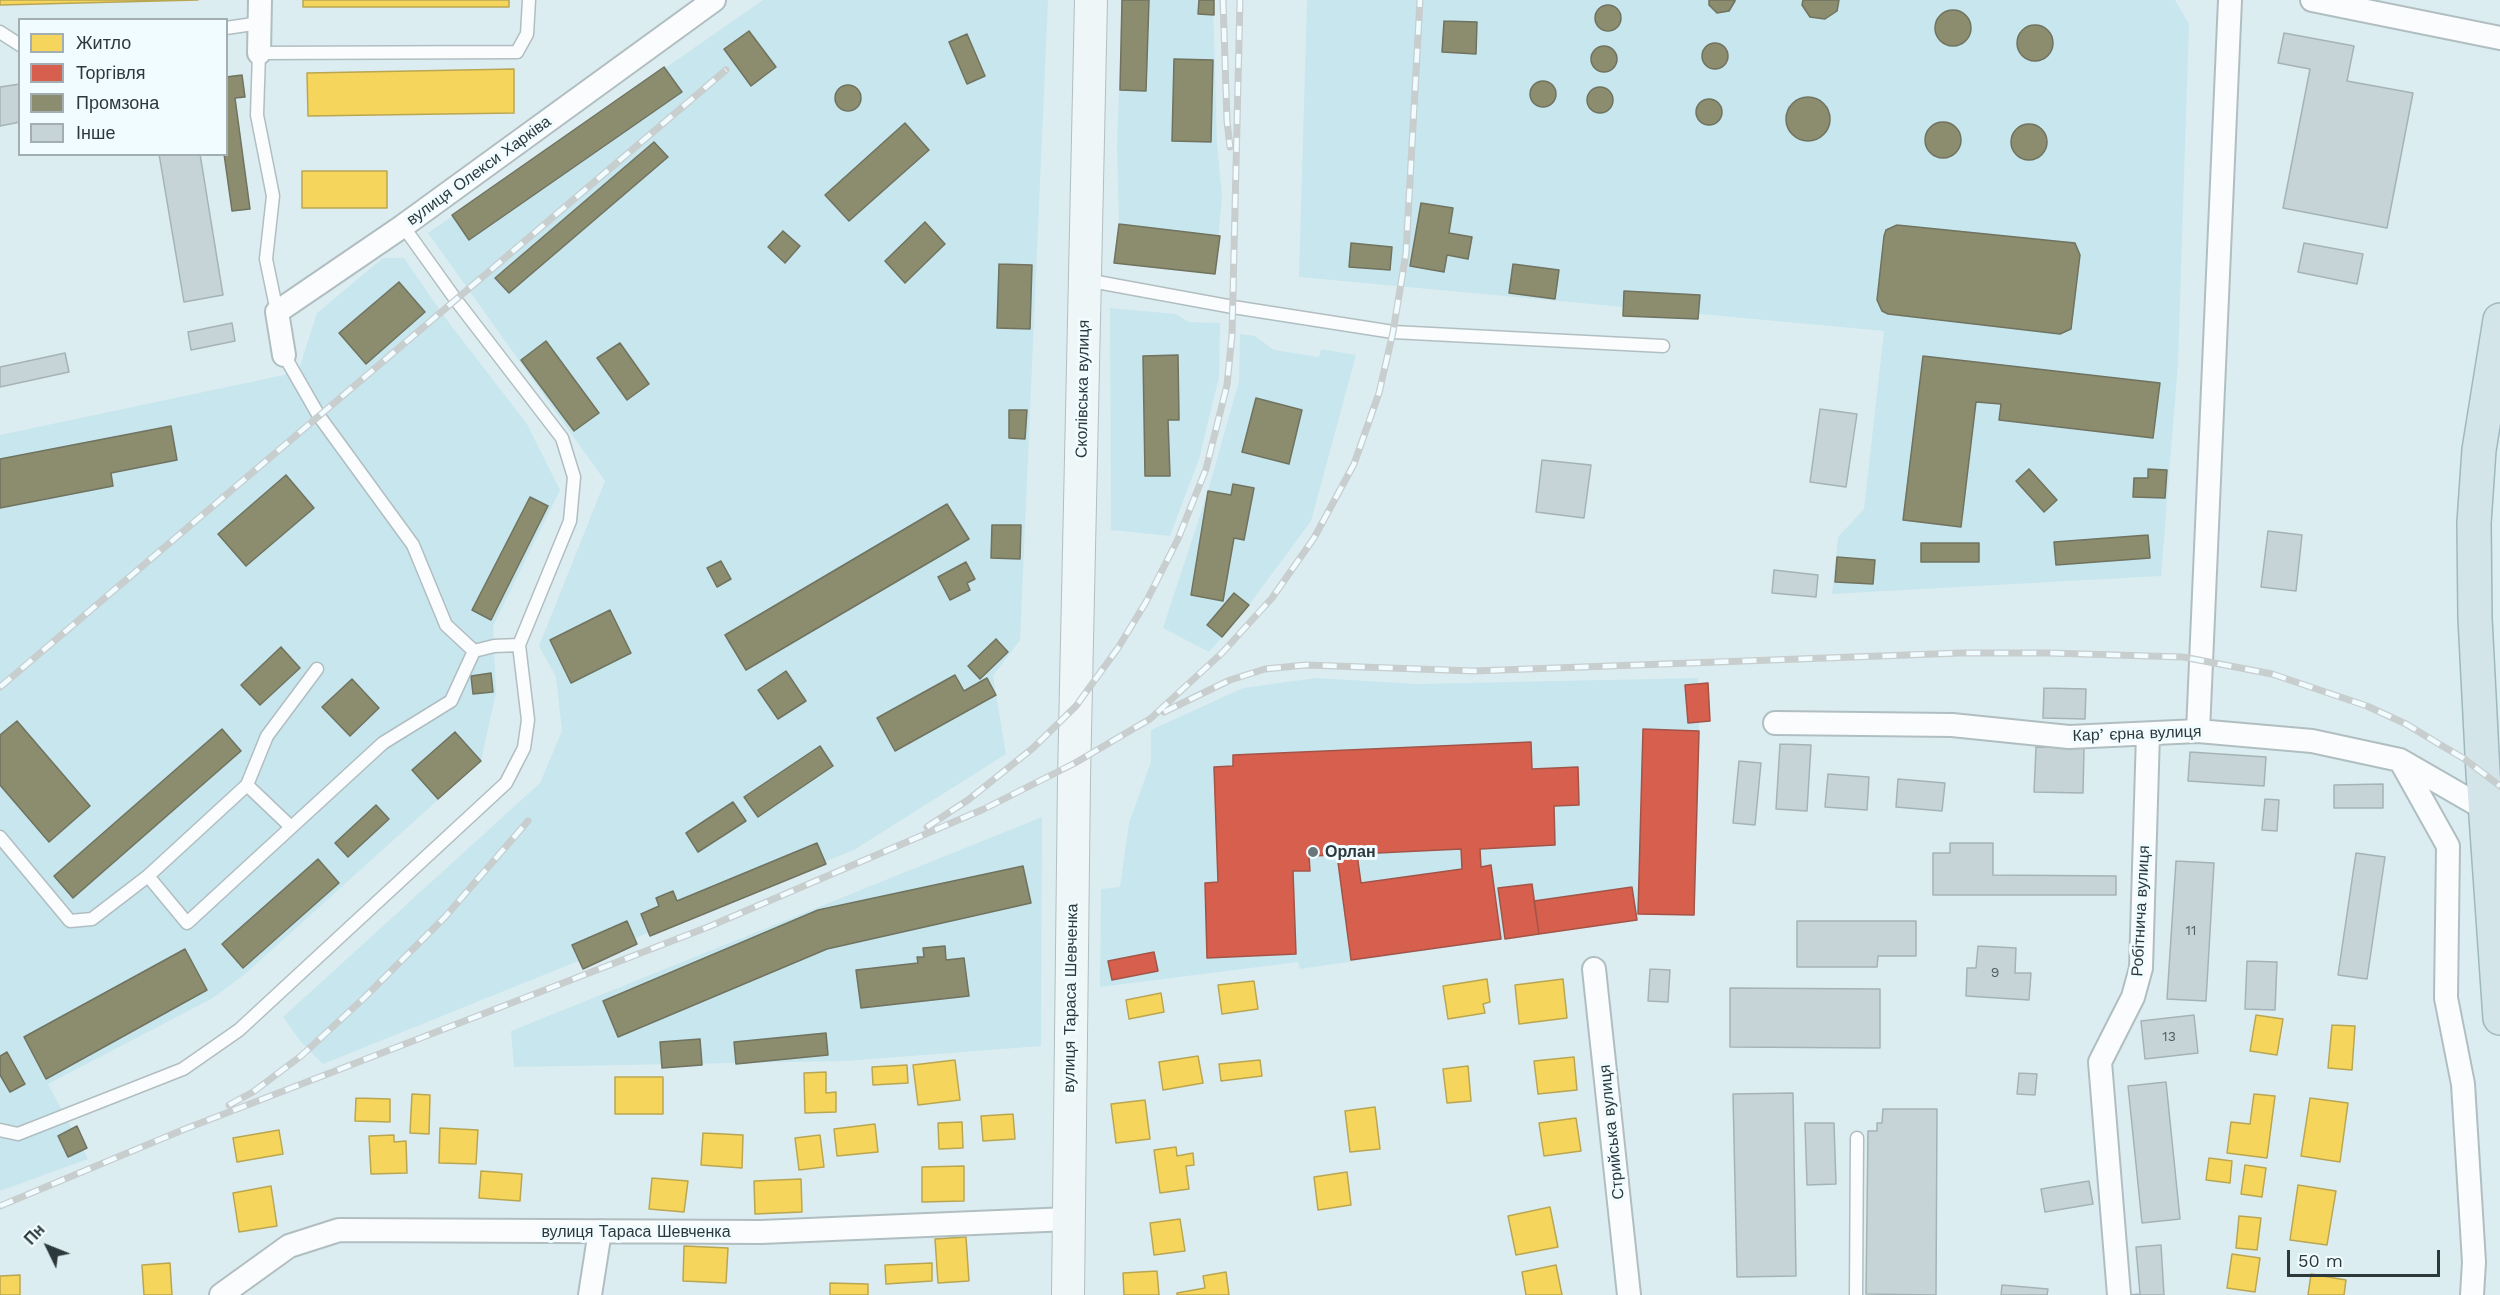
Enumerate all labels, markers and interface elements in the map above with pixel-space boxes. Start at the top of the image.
legend [18,18,228,156]
text: Житло [76,32,131,53]
text: Торгівля [76,62,146,83]
text: Промзона [76,92,159,113]
street label: вулиця Олекси Харківа [403,112,555,230]
text: Інше [76,122,115,143]
street label: Сколівська вулиця [1072,320,1094,458]
street label: Карʼєрна вулиця [2072,722,2202,746]
place label: Орлан [1325,842,1376,862]
marker: Орлан [1306,845,1320,859]
street label: Робітнича вулиця [2128,845,2154,977]
street label: вулиця Тараса Шевченка [1060,903,1082,1093]
house number: 11 [2186,923,2196,939]
house number: 9 [1991,965,1999,981]
house number: 13 [2162,1029,2176,1045]
street label: Стрийська вулиця [1595,1064,1629,1200]
north arrow [18,1217,78,1277]
text: Пн [20,1220,49,1249]
street label: вулиця Тараса Шевченка [541,1222,731,1242]
scale bar [2290,1238,2443,1276]
text: 50 m [2298,1250,2343,1271]

